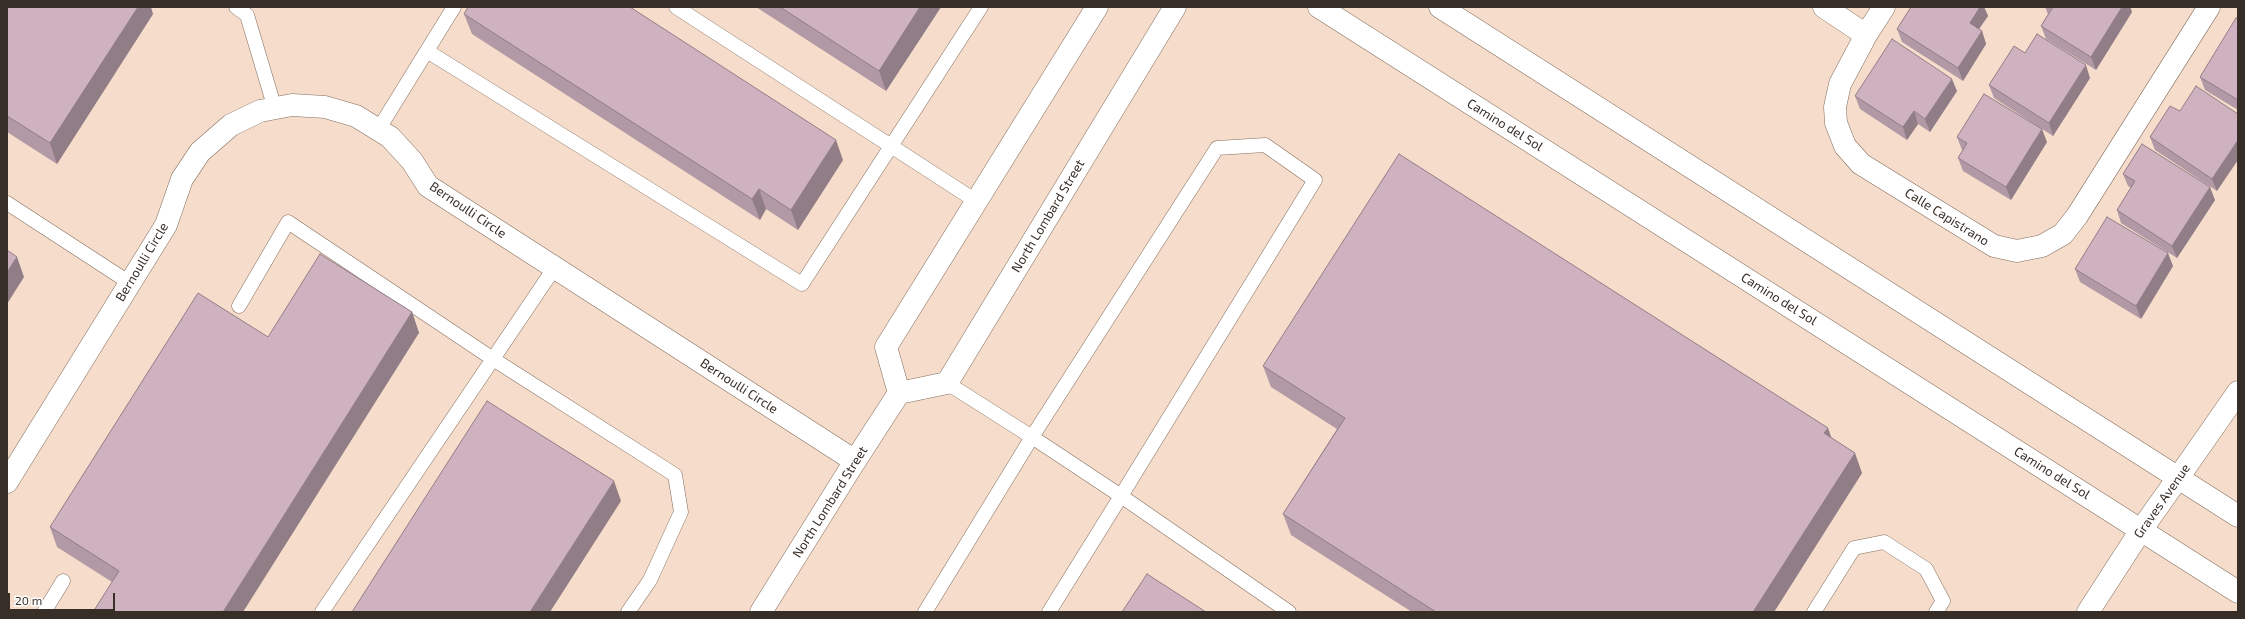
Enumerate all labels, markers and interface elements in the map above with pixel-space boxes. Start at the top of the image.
street label: Camino del Sol [1464,95,1546,155]
street label: North Lombard Street [1008,157,1088,275]
street label: Bernoulli Circle [427,179,509,241]
street label: Calle Capistrano [1902,185,1992,249]
street label: Bernoulli Circle [112,220,172,304]
street label: Camino del Sol [1738,269,1820,329]
street label: Bernoulli Circle [697,355,781,417]
street label: North Lombard Street [789,443,871,561]
street label: Camino del Sol [2011,443,2093,503]
street label: Graves Avenue [2131,461,2193,541]
scale bar [10,585,117,611]
text: 20 m [15,593,42,607]

